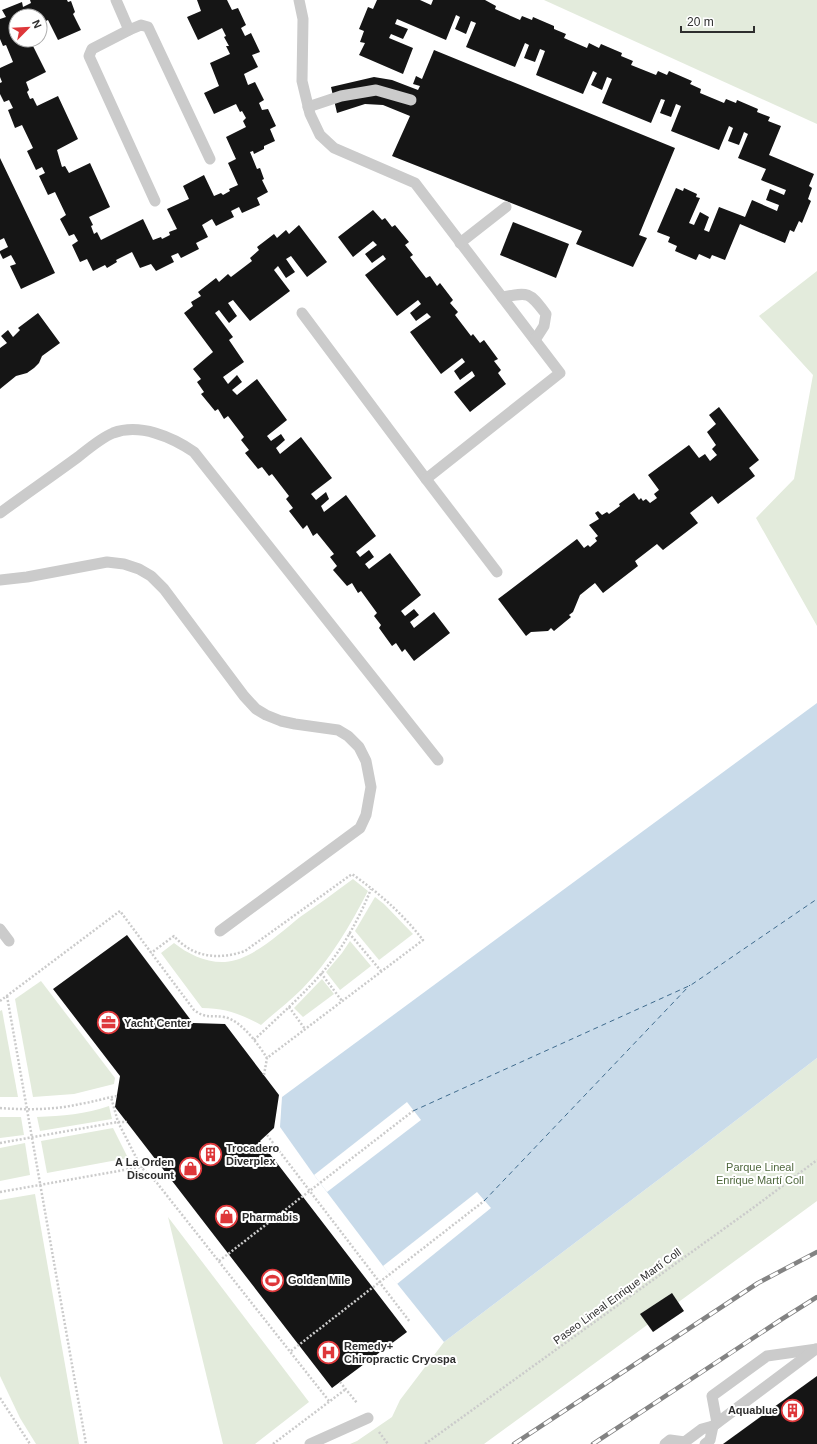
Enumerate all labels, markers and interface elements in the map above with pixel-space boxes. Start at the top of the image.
north arrow [8,8,48,48]
scale bar [681,8,754,34]
text: 20 m [687,15,714,29]
text: N [30,18,44,30]
office icon: Yacht Center [95,1010,121,1036]
place label: Yacht Center [124,1017,192,1029]
building icon: Trocadero Diverplex [198,1141,224,1167]
place label: Trocadero Diverplex [226,1142,279,1167]
shop icon: A La Orden Discount [177,1155,203,1181]
place label: A La Orden Discount [115,1156,174,1181]
park label: Parque Lineal Enrique Martí Coll [716,1161,804,1186]
shop icon: Pharmabis [213,1204,239,1230]
place label: Pharmabis [242,1211,298,1223]
street label: Paseo Lineal Enrique Martí Coll [551,1246,683,1346]
sports icon: Golden Mile [260,1267,286,1293]
place label: Golden Mile [288,1274,350,1286]
hospital icon: Remedy+ Chiropractic Cryospa [315,1339,341,1365]
place label: Remedy+ Chiropractic Cryospa [344,1340,457,1365]
building icon: Aquablue [780,1397,806,1423]
place label: Aquablue [728,1404,778,1416]

